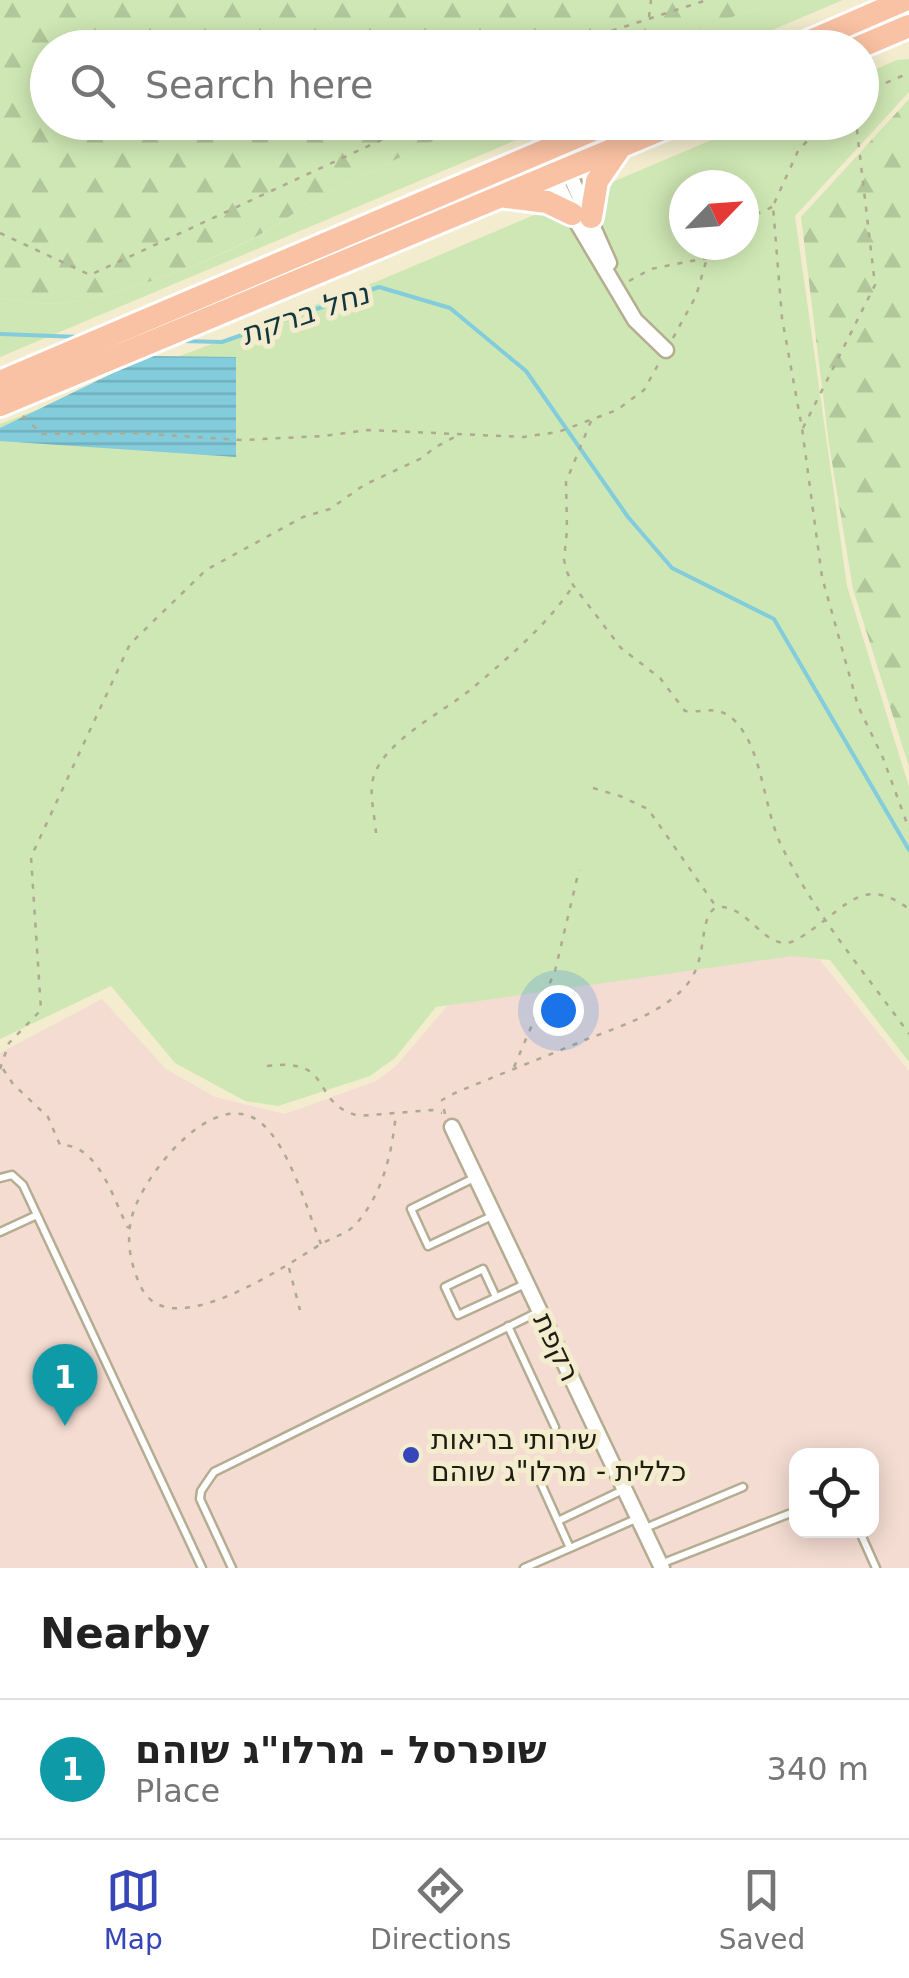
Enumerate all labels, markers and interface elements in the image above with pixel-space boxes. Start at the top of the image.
search box [30,30,879,140]
icon: search [65,58,120,113]
text: Search here [145,63,373,107]
north arrow [669,170,759,260]
water label: נחל ברקת [236,275,374,352]
your location [533,985,584,1036]
street label: רקפת [526,1308,587,1387]
pin: 1 [32,1344,98,1426]
place label: שירותי בריאות כללית - מרלו"ג שוהם [431,1423,686,1488]
marker: שירותי בריאות כללית - מרלו"ג שוהם [400,1444,422,1466]
map controls [789,1448,879,1538]
button: locate [789,1448,879,1538]
text: Nearby [40,1609,210,1658]
text: שופרסל - מרלו"ג שוהם [135,1728,547,1772]
text: 1 [61,1750,84,1788]
text: 340 m [767,1750,869,1788]
text: Place [135,1772,220,1810]
tab: Map [104,1863,163,1956]
tab: Directions [370,1863,511,1956]
tab: Saved [719,1863,805,1956]

